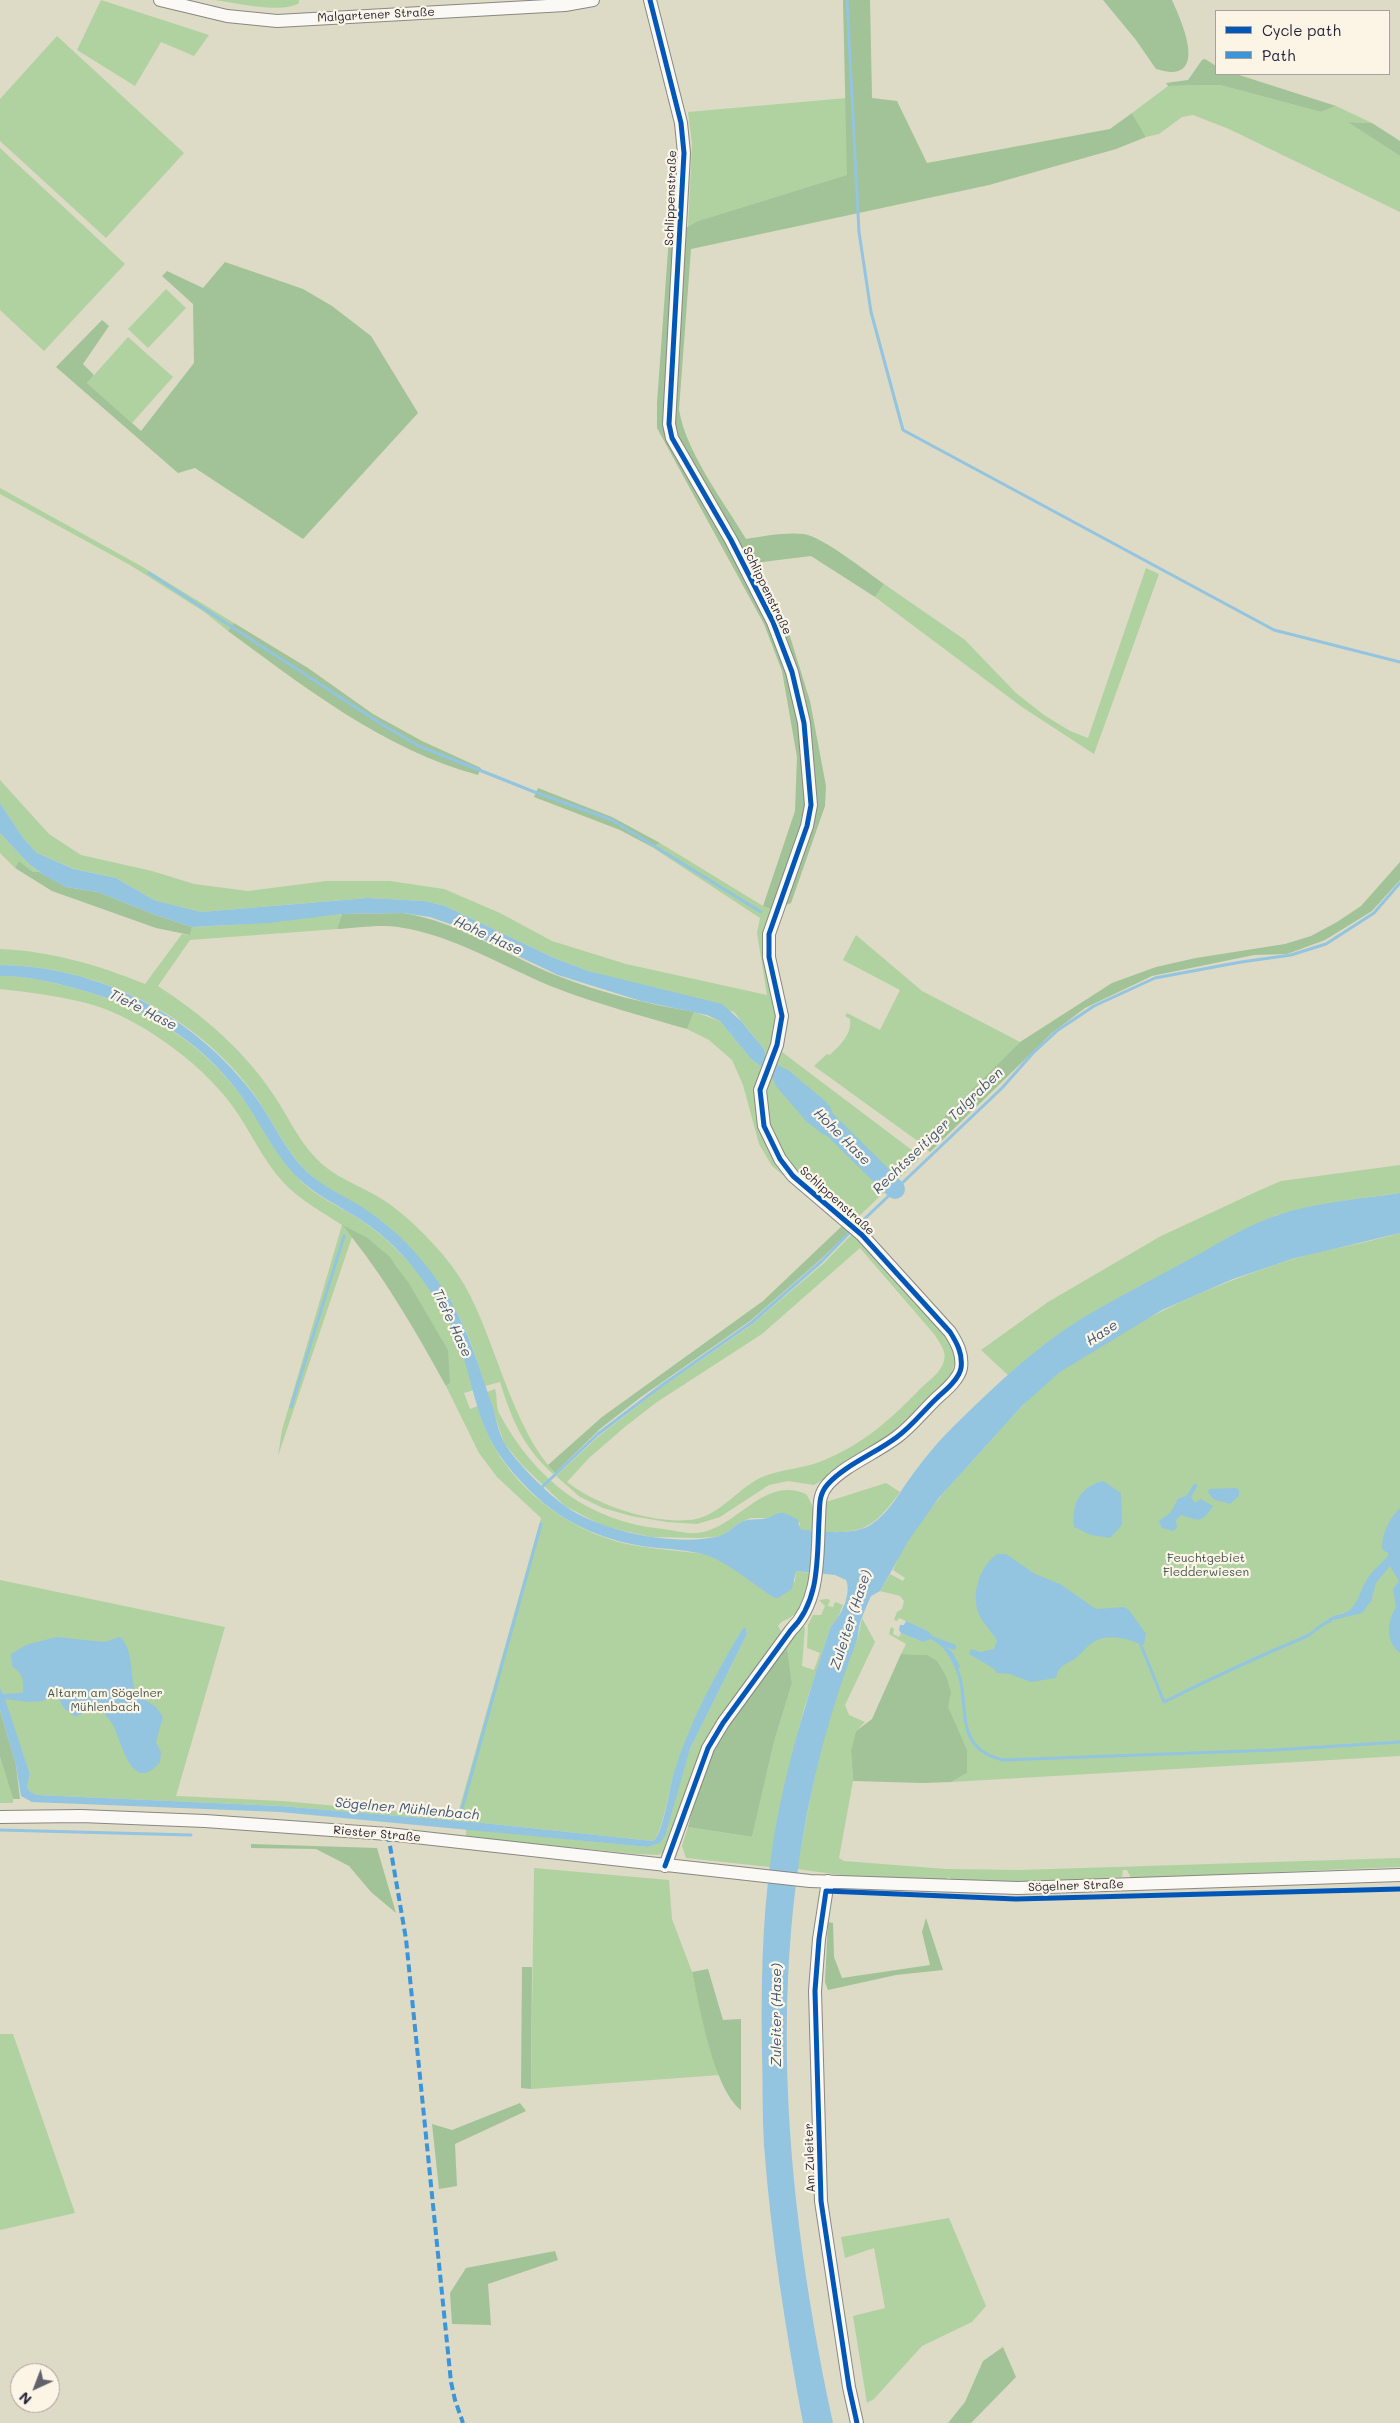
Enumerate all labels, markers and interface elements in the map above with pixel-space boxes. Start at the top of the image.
street label: Malgartener Straße [317,5,435,25]
legend [1215,10,1390,75]
text: Cycle path [1262,20,1341,40]
text: Path [1262,45,1296,65]
street label: Schlippenstraße [662,150,680,246]
street label: Schlippenstraße [740,545,794,637]
water label: Hohe Hase [451,913,525,959]
water label: Tiefe Hase [106,986,180,1034]
water label: Rechtsseitiger Talgraben [869,1064,1007,1198]
water label: Hohe Hase [810,1105,874,1169]
street label: Schlippenstraße [797,1164,877,1238]
water label: Tiefe Hase [429,1286,475,1360]
water label: Hase [1083,1317,1121,1349]
park label: Feuchtgebiet Fledderwiesen [1163,1551,1249,1579]
water label: Zuleiter (Hase) [827,1568,875,1672]
park label: Altarm am Sögelner Mühlenbach [47,1686,163,1714]
water label: Sögelner Mühlenbach [334,1794,480,1824]
street label: Riester Straße [333,1823,421,1845]
street label: Sögelner Straße [1028,1877,1124,1895]
water label: Zuleiter (Hase) [769,1963,785,2067]
street label: Am Zuleiter [802,2123,818,2193]
north arrow [10,2363,60,2413]
text: N [15,2388,35,2409]

